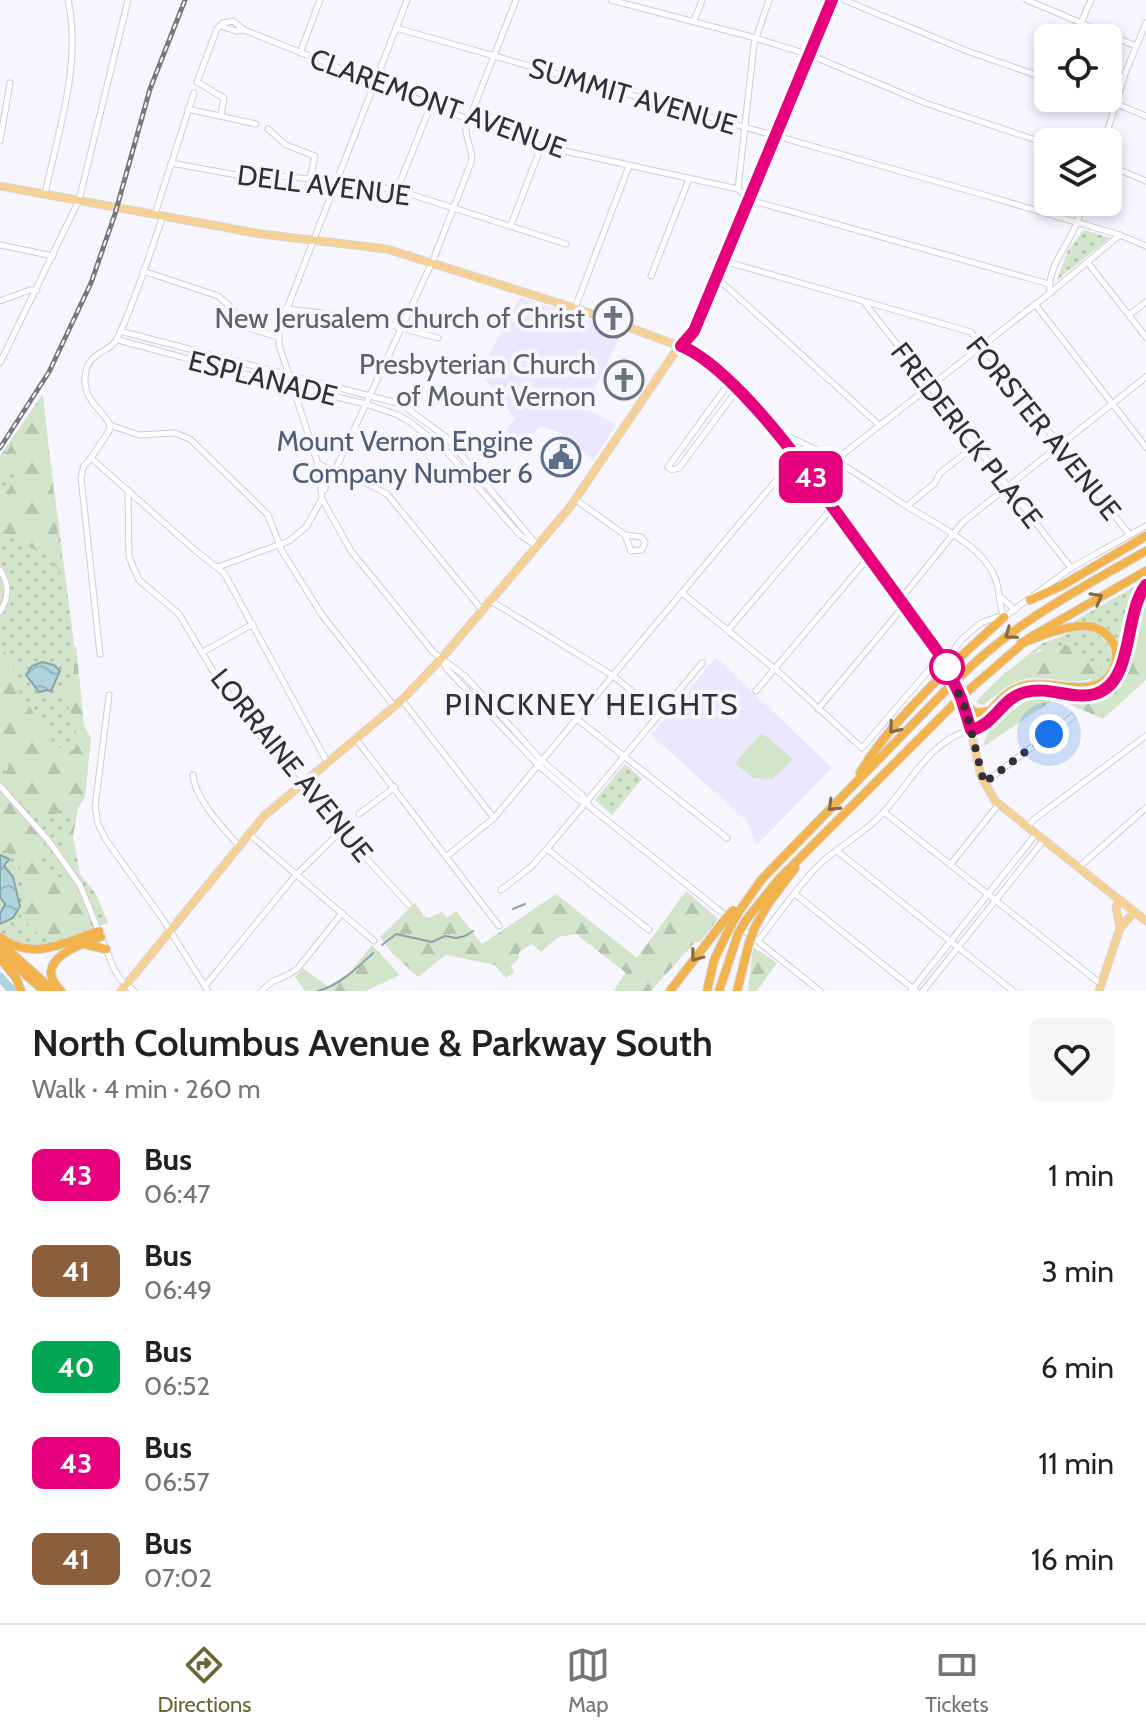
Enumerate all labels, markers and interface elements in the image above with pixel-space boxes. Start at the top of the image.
map controls [1034,24,1122,216]
button: locate [1034,24,1122,112]
street label: CLAREMONT AVENUE [305,41,571,165]
street label: SUMMIT AVENUE [525,50,741,142]
button: layers [1034,128,1122,216]
street label: DELL AVENUE [235,158,413,212]
church icon: New Jerusalem Church of Christ [592,297,634,339]
place label: New Jerusalem Church of Christ [215,301,585,335]
street label: FORSTER AVENUE [959,329,1129,527]
street label: FREDERICK PLACE [884,335,1050,535]
street label: ESPLANADE [185,343,341,413]
place label: Presbyterian Church of Mount Vernon [359,347,596,413]
church icon: Presbyterian Church of Mount Vernon [603,359,645,401]
place label: Mount Vernon Engine Company Number 6 [276,424,533,490]
public building icon: Mount Vernon Engine Company Number 6 [540,436,582,478]
line badge: 43 [775,451,847,503]
text: 43 [795,460,827,494]
one-way arrow [1088,592,1103,608]
one-way arrow [1004,624,1018,639]
unlabelled marker [930,650,964,684]
street label: LORRAINE AVENUE [204,662,380,868]
district label: PINCKNEY HEIGHTS [444,686,740,723]
your location [1029,714,1069,754]
one-way arrow [889,719,904,734]
one-way arrow [828,797,842,811]
one-way arrow [691,947,705,962]
button: heart [1030,1017,1114,1101]
text: North Columbus Avenue & Parkway South [32,1019,713,1066]
text: Walk · 4 min · 260 m [32,1073,261,1105]
text: Bus [144,1141,192,1178]
text: 1 min [1048,1157,1114,1194]
text: 43 [60,1158,92,1192]
text: 06:47 [144,1178,210,1210]
text: Bus [144,1237,192,1274]
text: 3 min [1042,1253,1114,1290]
text: 41 [62,1254,90,1288]
text: 06:49 [144,1274,212,1306]
text: Bus [144,1333,192,1370]
text: 6 min [1041,1349,1114,1386]
text: 40 [57,1350,95,1384]
text: 06:52 [144,1370,210,1402]
text: Bus [144,1429,192,1466]
text: 11 min [1038,1445,1114,1482]
text: 43 [60,1446,92,1480]
text: 06:57 [144,1466,209,1498]
text: Bus [144,1525,192,1562]
text: 16 min [1031,1541,1114,1578]
text: 41 [62,1542,90,1576]
text: 07:02 [144,1562,212,1594]
tab: Directions [157,1643,251,1718]
tab: Map [566,1643,610,1718]
tab: Tickets [925,1643,989,1718]

